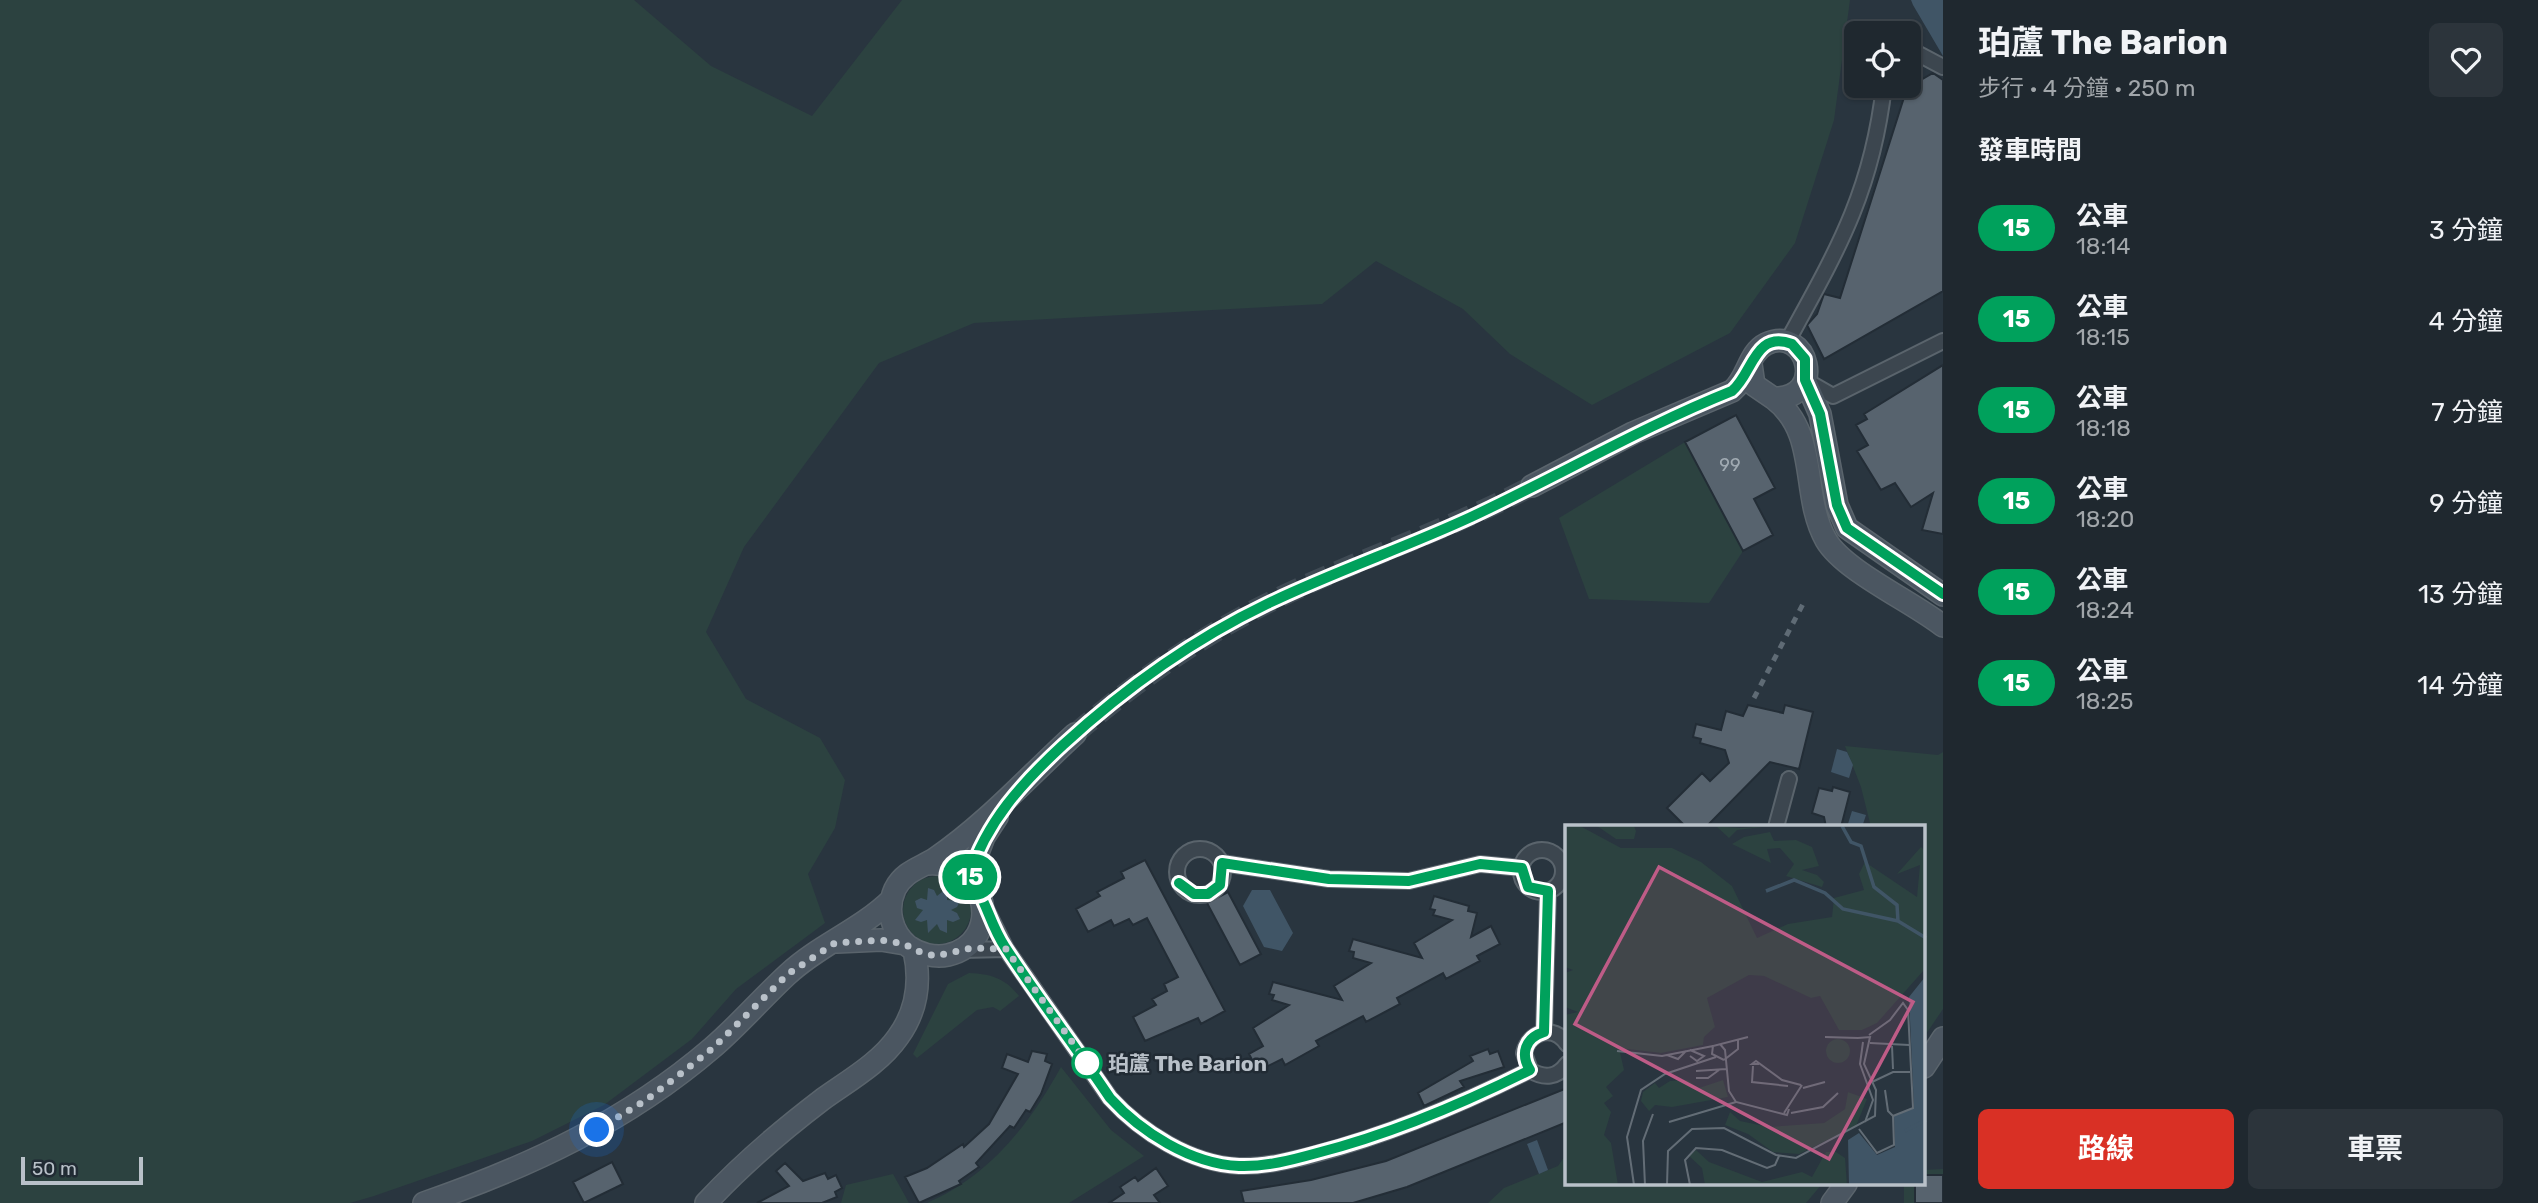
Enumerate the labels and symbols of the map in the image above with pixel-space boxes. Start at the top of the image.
house number: 99 [1719,454,1741,476]
inset map [1565,825,1926,1186]
line badge: 15 [939,854,1002,900]
marker: 珀蘆 The Barion [1072,1048,1102,1078]
place label: 珀蘆 The Barion [1108,1051,1267,1076]
your location [579,1112,614,1147]
scale bar [21,1154,144,1186]

